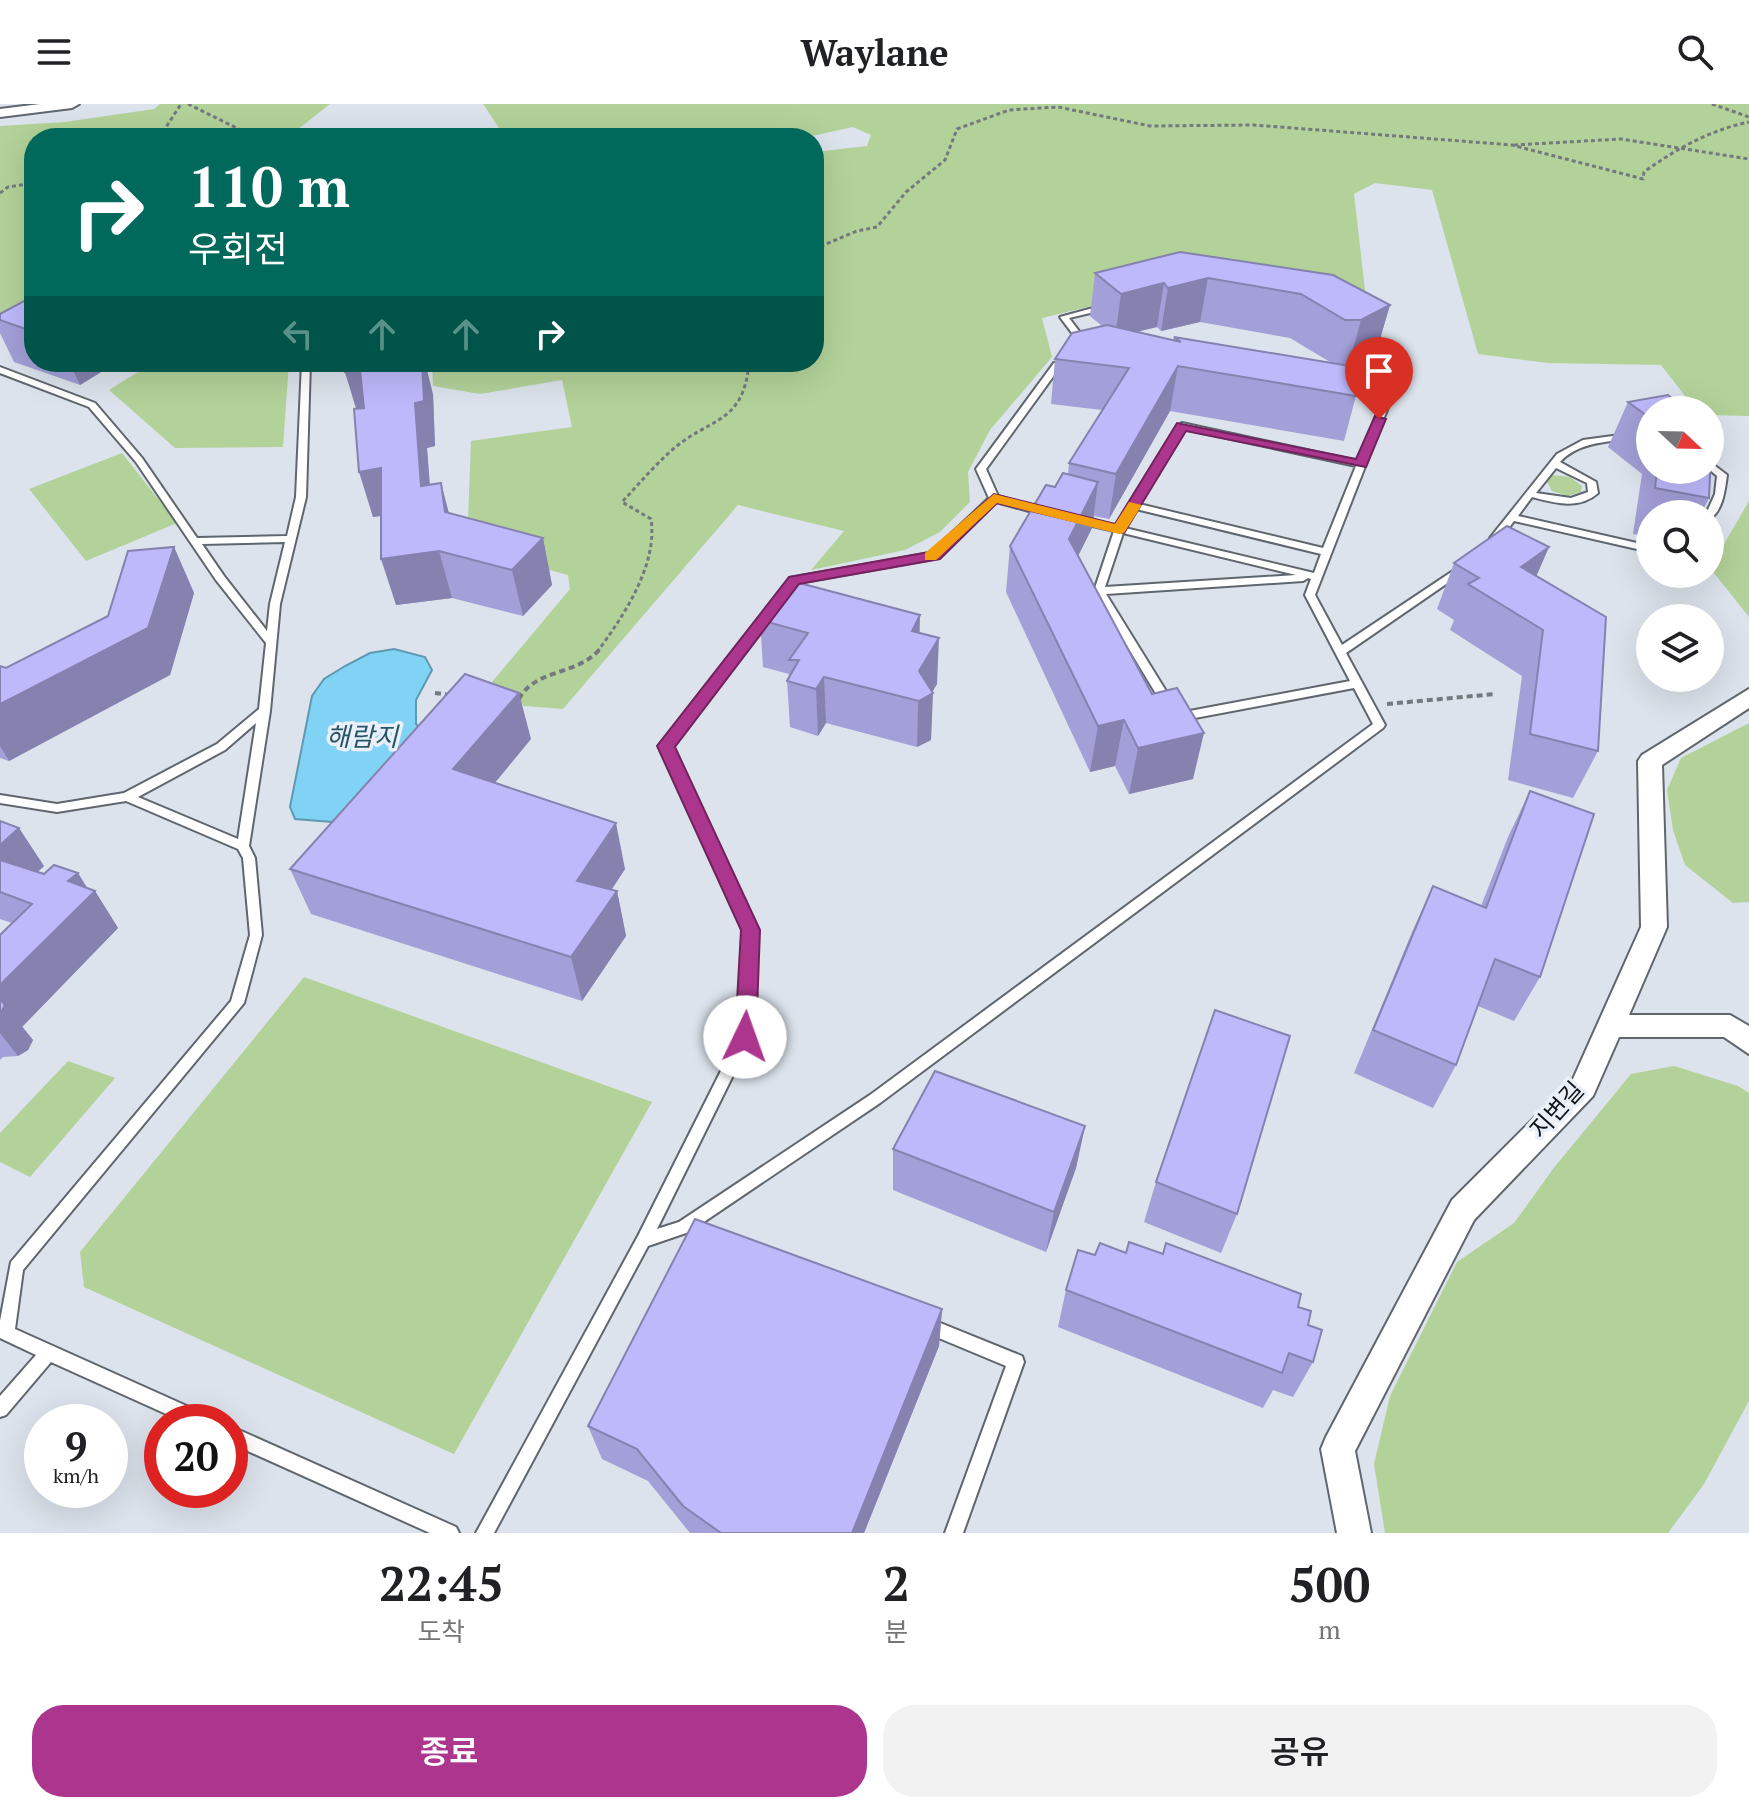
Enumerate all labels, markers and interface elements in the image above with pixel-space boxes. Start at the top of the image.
text: Waylane [800,29,949,76]
icon: menu [32,30,76,74]
icon: search [1673,30,1717,74]
text: 110 m [188,149,350,223]
icon: right [56,160,160,264]
text: 우회전 [188,225,287,272]
icon: left [276,312,320,356]
icon: ahead [360,312,404,356]
icon: ahead [444,312,488,356]
icon: right [528,312,572,356]
pin [1345,337,1413,419]
icon: arrive [1357,349,1401,393]
north arrow [1636,396,1724,484]
map controls [1636,396,1724,692]
button: search [1636,500,1724,588]
button: layers [1636,604,1724,692]
water label: 해람지 [326,719,400,753]
position arrow [703,995,787,1079]
street label: 지변길 [1522,1074,1590,1145]
speed limit sign: 20 [144,1404,248,1508]
text: 9 [65,1419,87,1472]
text: km/h [53,1462,99,1489]
text: 22:45 [379,1551,504,1615]
text: 2 [883,1551,910,1615]
text: 500 [1289,1552,1370,1616]
text: m [1318,1612,1341,1646]
text: 도착 [417,1614,465,1648]
text: 분 [884,1614,908,1648]
button: 종료 [32,1705,867,1797]
button: 공유 [883,1705,1717,1797]

